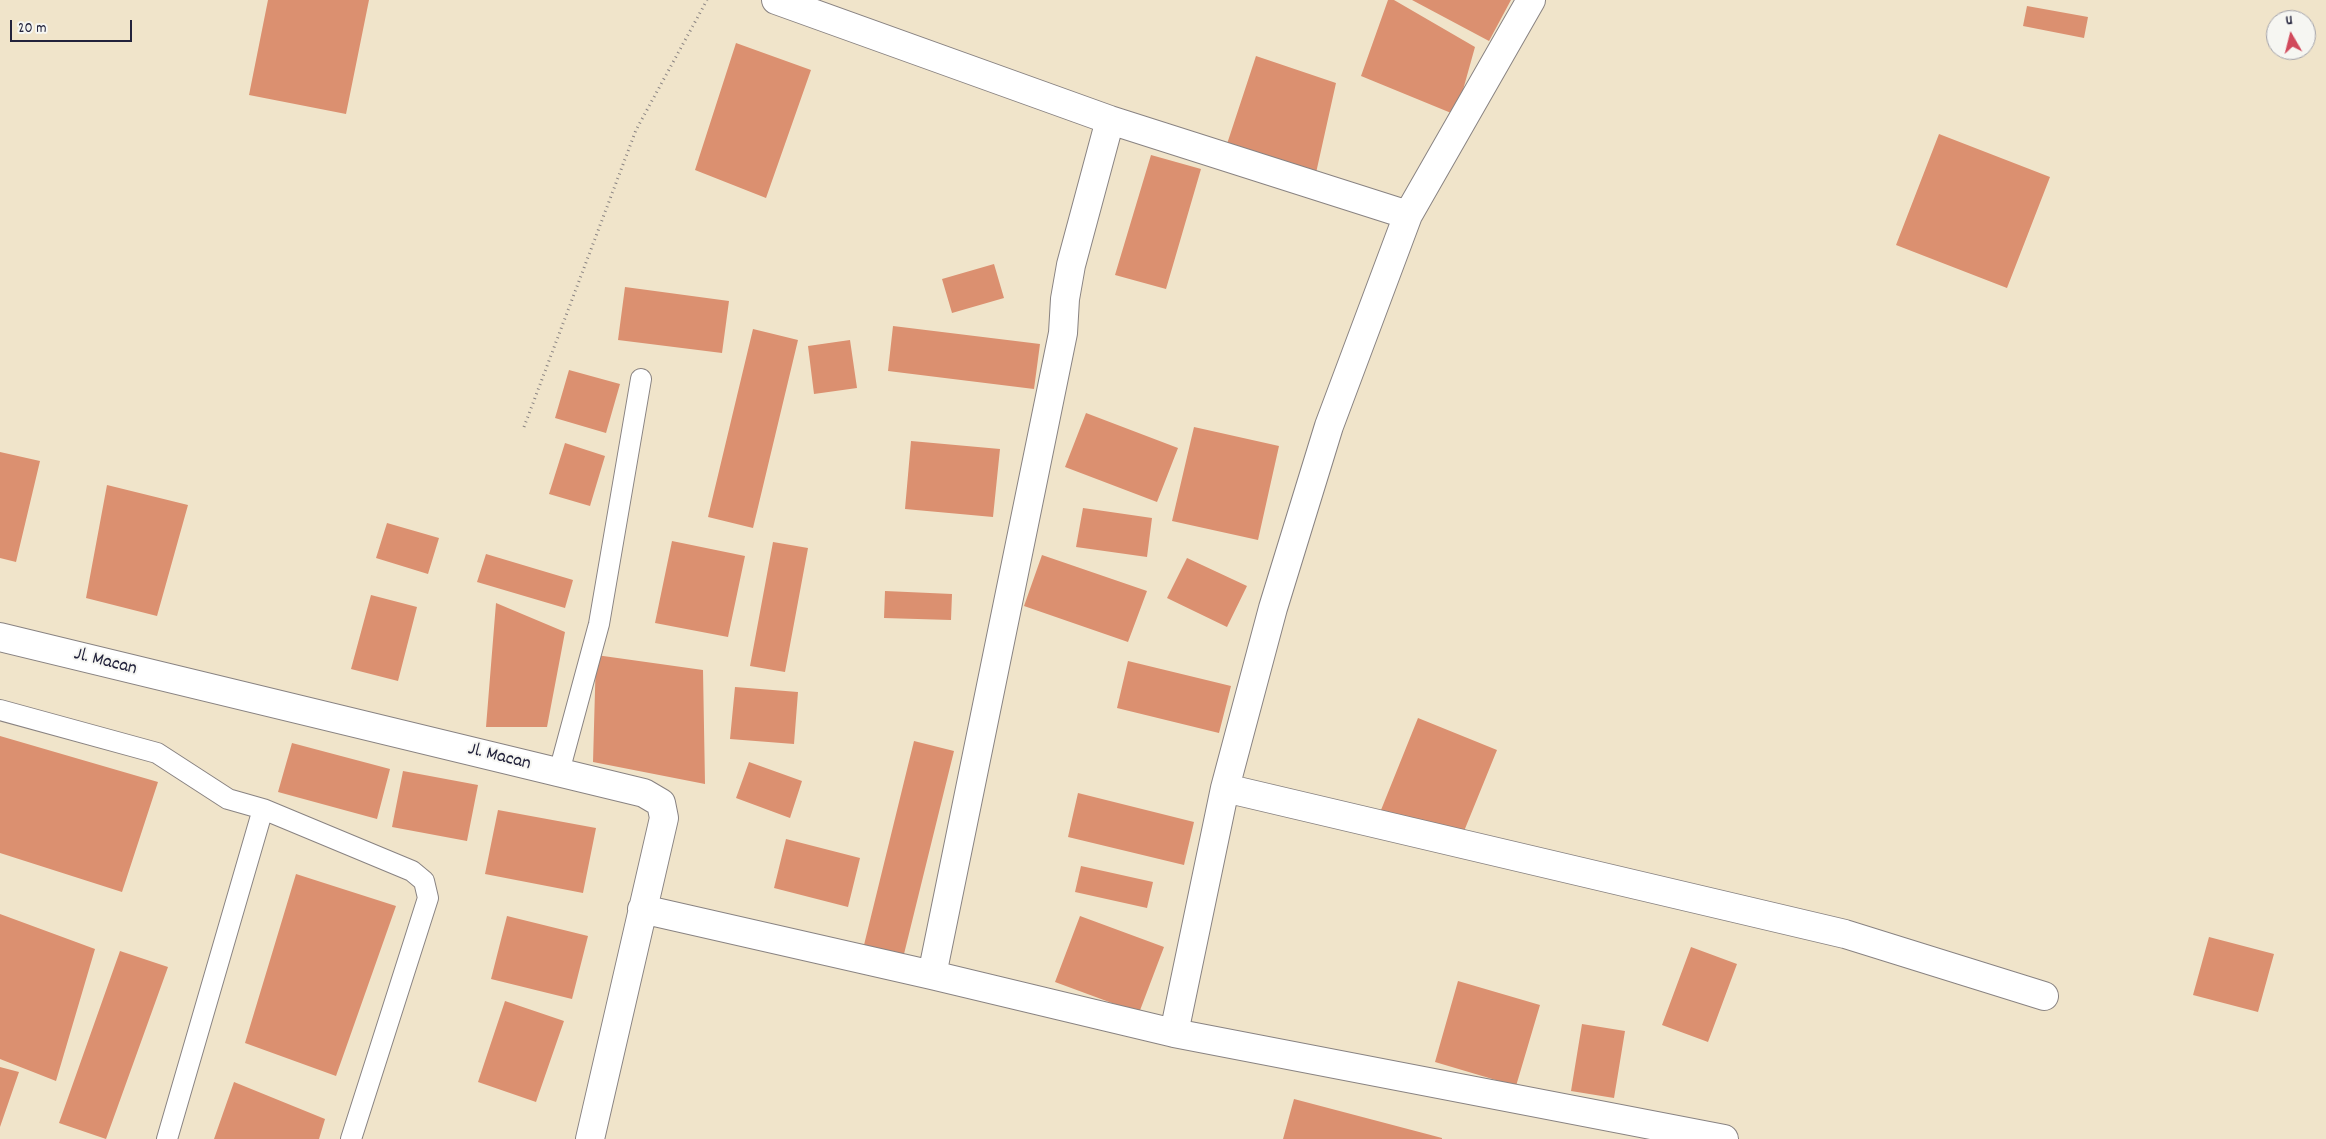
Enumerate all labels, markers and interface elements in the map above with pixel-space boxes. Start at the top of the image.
scale bar [12,10,135,42]
north arrow [2266,10,2316,60]
text: U [2284,11,2294,32]
text: 20 m [18,18,46,40]
street label: Jl. Macan [71,644,139,682]
street label: Jl. Macan [465,739,533,777]

